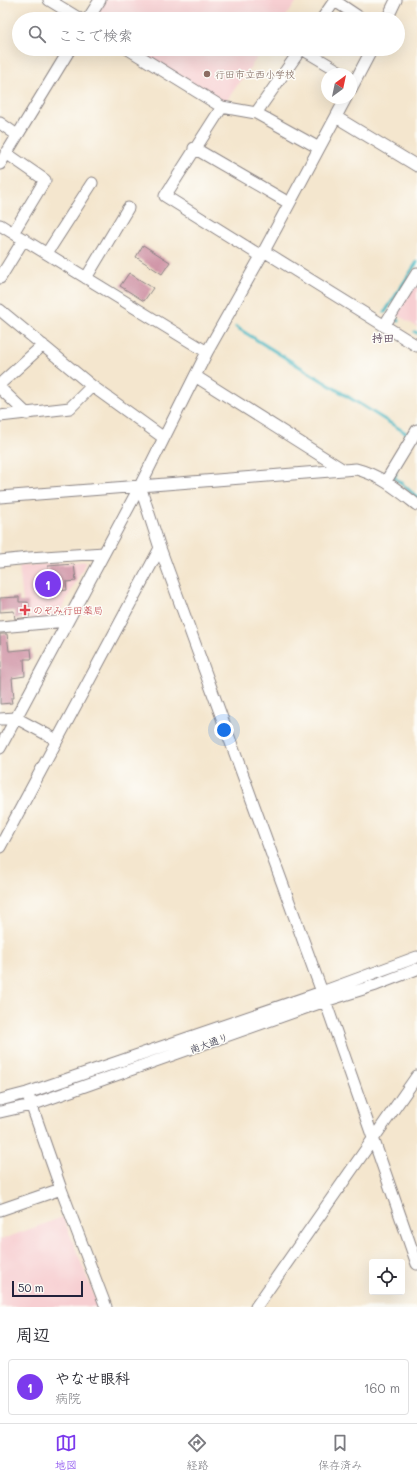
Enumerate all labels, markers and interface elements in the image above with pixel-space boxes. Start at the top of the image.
search box [12,12,405,56]
icon: search [26,23,48,45]
text: ここで検索 [58,25,133,45]
place label: 行田市立西小学校 [215,67,295,81]
north arrow [321,68,357,104]
marker: 行田市立西小学校 [202,69,212,79]
district label: 持田 [372,330,394,345]
pin: 1 [35,569,61,599]
place label: のぞみ行田薬局 [33,603,103,617]
marker: のぞみ行田薬局 [20,605,30,615]
your location [214,720,234,740]
street label: 南大通り [188,1030,230,1056]
map controls [369,1259,405,1295]
button: locate [369,1259,405,1295]
scale bar [12,1279,83,1298]
text: 50 m [18,1280,44,1295]
text: 周辺 [16,1323,50,1345]
text: やなせ眼科 [55,1368,130,1388]
text: 1 [27,1379,33,1396]
text: 160 m [364,1379,400,1396]
text: 病院 [55,1389,81,1406]
tab: 地図 [55,1432,77,1472]
tab: 経路 [186,1432,208,1472]
tab: 保存済み [318,1432,362,1472]

